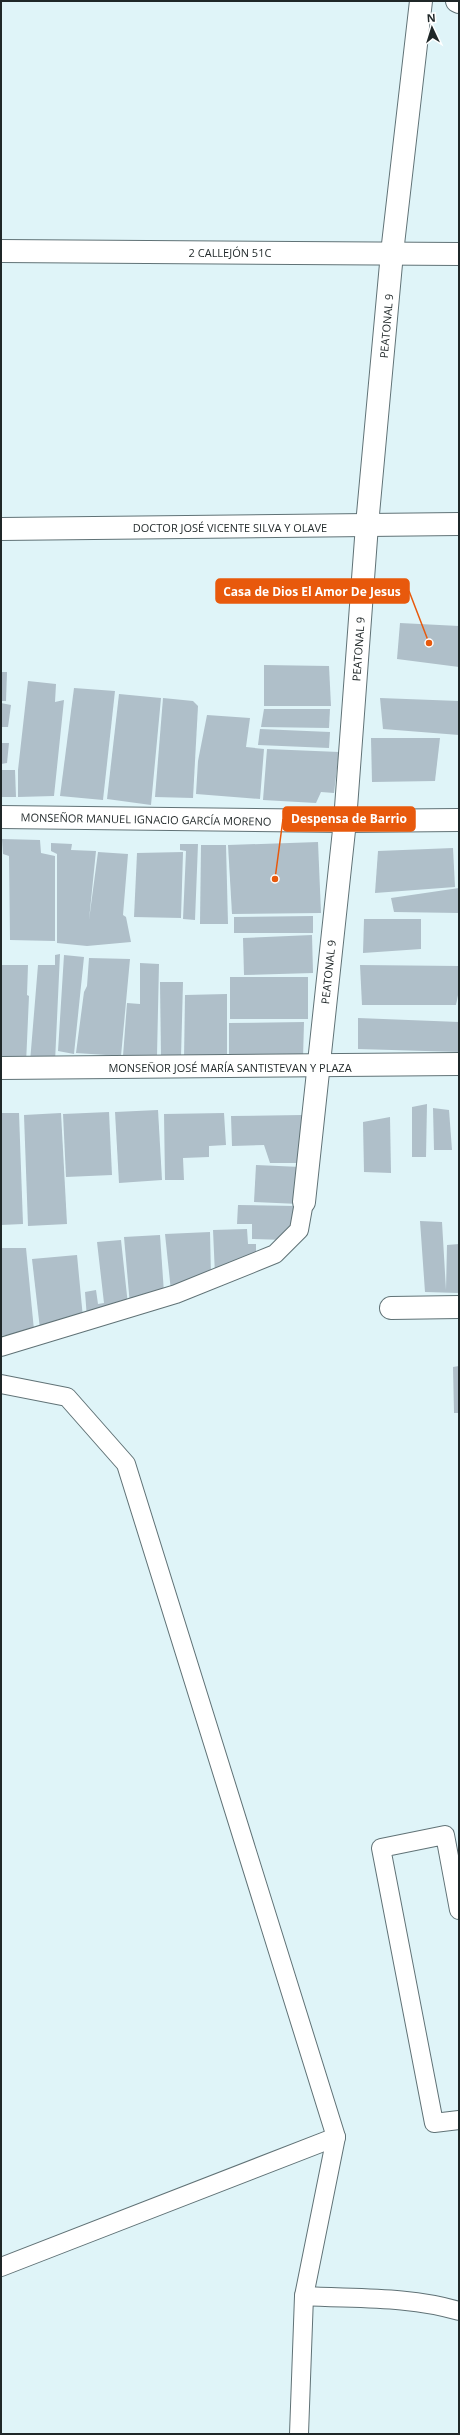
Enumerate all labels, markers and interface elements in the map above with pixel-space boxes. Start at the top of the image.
north arrow [412,8,452,48]
text: N [426,10,436,25]
street label: 2 CALLEJÓN 51C [189,245,271,260]
street label: PEATONAL 9 [376,293,396,359]
street label: DOCTOR JOSÉ VICENTE SILVA Y OLAVE [133,520,327,535]
callout: Casa de Dios El Amor De Jesus [216,579,409,603]
text: Casa de Dios El Amor De Jesus [223,583,401,600]
street label: PEATONAL 9 [348,616,368,682]
callout: Despensa de Barrio [283,807,415,831]
street label: MONSEÑOR MANUEL IGNACIO GARCÍA MORENO [21,809,271,829]
text: Despensa de Barrio [291,810,407,827]
street label: PEATONAL 9 [317,939,339,1005]
street label: MONSEÑOR JOSÉ MARÍA SANTISTEVAN Y PLAZA [108,1060,352,1075]

